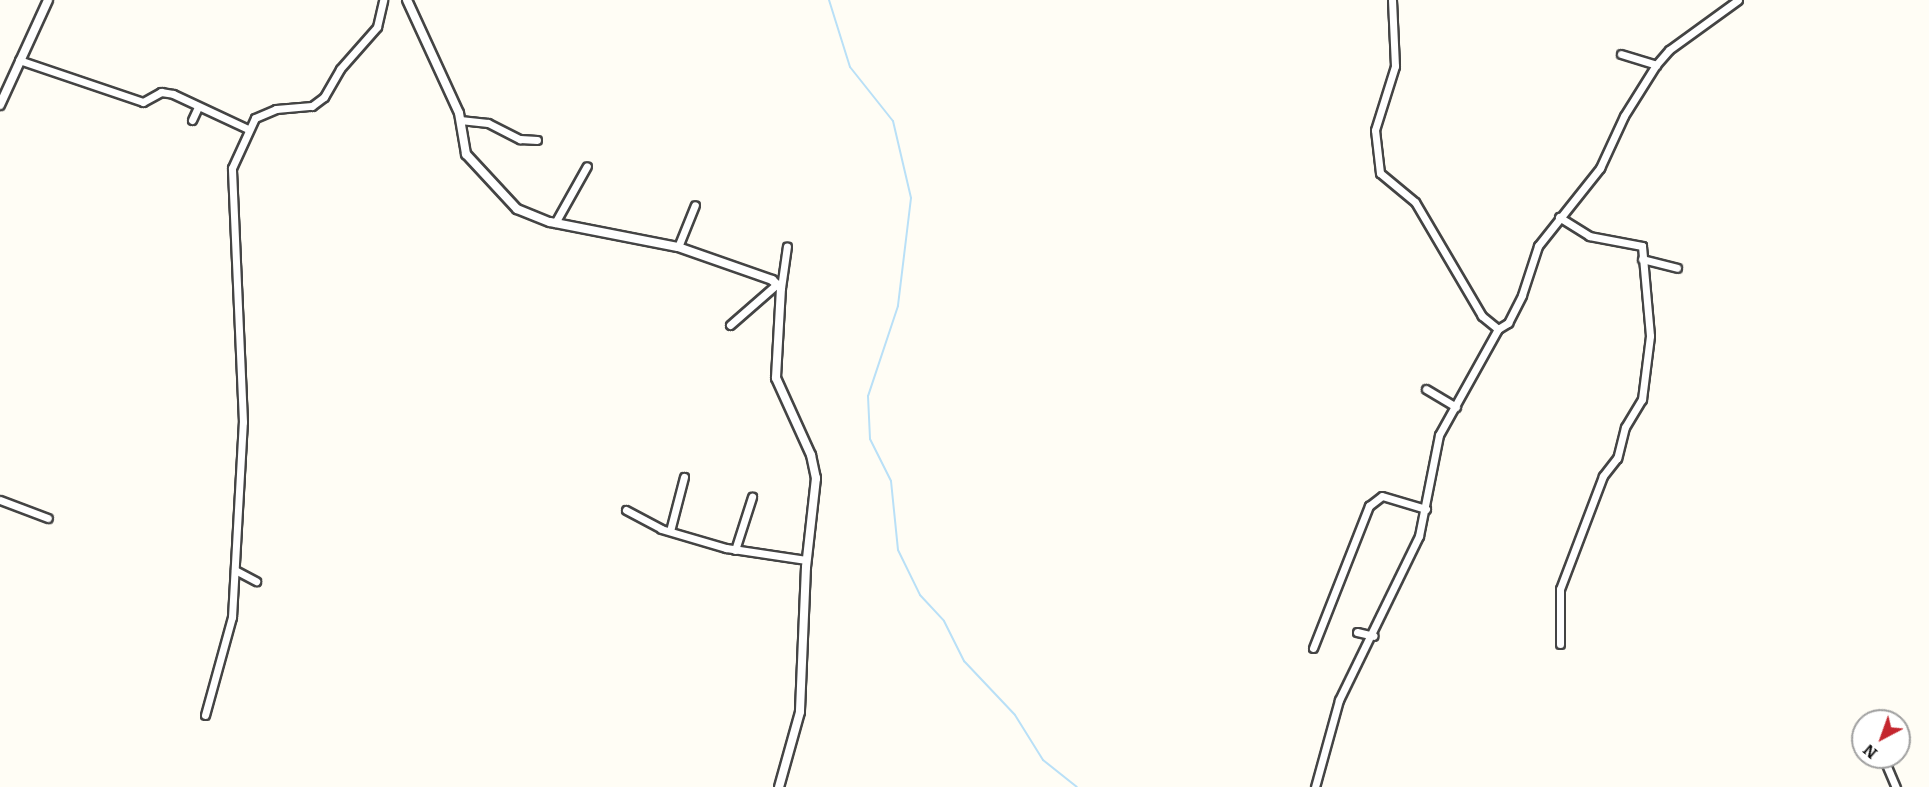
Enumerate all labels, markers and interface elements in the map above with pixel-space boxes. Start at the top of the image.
north arrow [1851,709,1911,769]
text: N [1859,740,1881,763]

